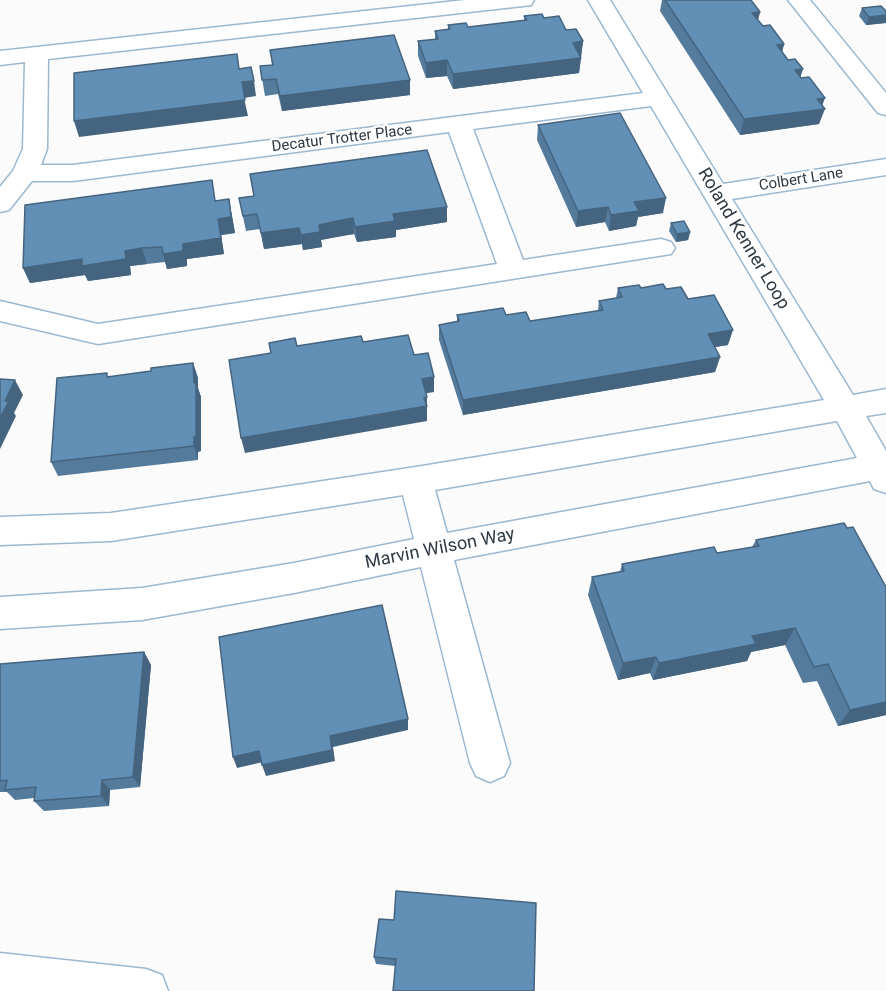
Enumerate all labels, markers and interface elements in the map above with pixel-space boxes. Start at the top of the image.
street label: Decatur Trotter Place [271,121,413,157]
street label: Roland Kenner Loop [692,164,794,314]
street label: Colbert Lane [758,164,844,196]
street label: Marvin Wilson Way [363,524,517,574]

